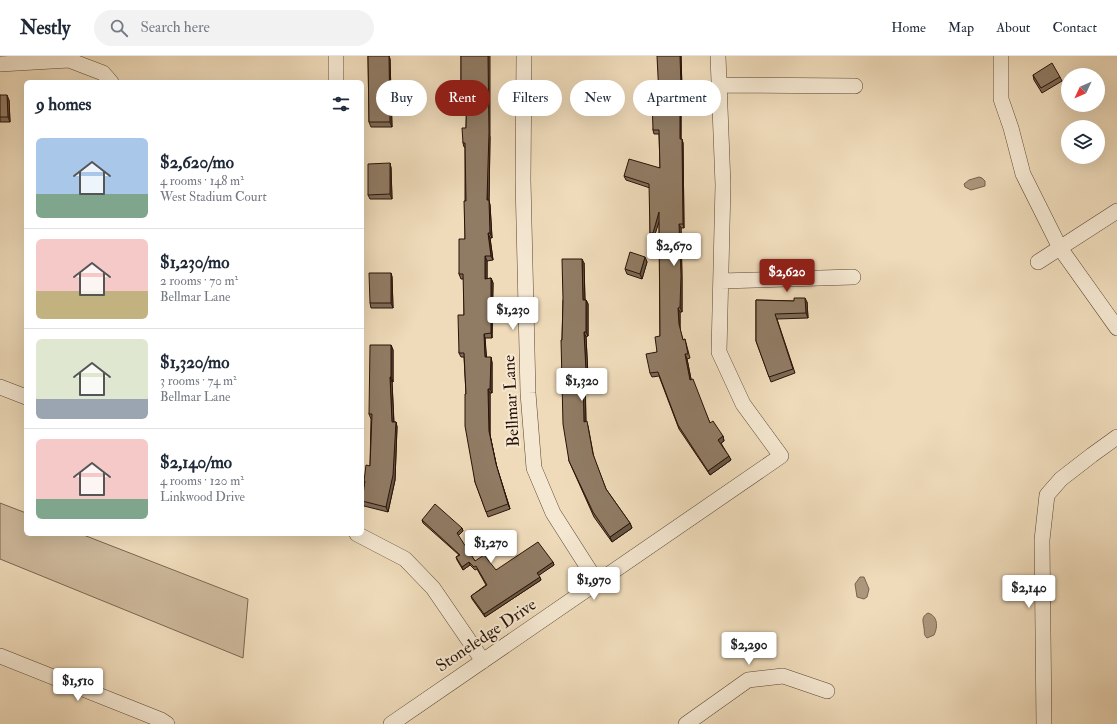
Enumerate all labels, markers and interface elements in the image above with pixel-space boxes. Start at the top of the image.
search box [94,10,374,46]
text: Nestly [20,16,70,40]
icon: search [108,17,130,39]
text: Search here [140,18,210,37]
text: Home [891,19,926,36]
text: Map [948,19,974,36]
text: About [996,19,1030,36]
text: Contact [1052,19,1097,36]
north arrow [1061,68,1105,112]
map controls [1061,68,1105,164]
chip: Buy [376,80,427,116]
chip: Rent [435,80,490,116]
chip: Filters [498,80,562,116]
chip: New [570,80,625,116]
chip: Apartment [633,80,721,116]
icon: filters [330,93,352,115]
text: 9 homes [36,94,91,115]
button: layers [1061,120,1105,164]
text: $2,620/mo [160,152,234,173]
icon: home [68,154,116,202]
text: 4 rooms · 148 m² [160,173,244,189]
text: West Stadium Court [160,189,267,205]
pin: $2,670 [641,233,707,267]
text: $2,670 [656,238,692,254]
text: $1,230/mo [160,252,229,273]
icon: home [68,255,116,303]
pin: $2,620 [754,259,820,293]
text: $2,620 [769,264,805,280]
text: 2 rooms · 70 m² [160,273,238,289]
text: Bellmar Lane [160,289,231,305]
pin: $1,230 [480,297,546,331]
text: $1,230 [496,302,530,318]
text: $1,320/mo [160,352,229,373]
street label: Bellmar Lane [498,354,524,448]
icon: home [68,355,116,403]
pin: $1,320 [549,368,615,402]
text: 3 rooms · 74 m² [160,373,237,389]
text: $1,320 [565,373,599,389]
text: Bellmar Lane [160,389,231,405]
text: $2,140/mo [160,452,232,473]
icon: home [68,455,116,503]
text: 4 rooms · 120 m² [160,473,244,489]
text: Linkwood Drive [160,489,245,505]
pin: $1,270 [458,530,524,564]
text: $1,270 [474,535,508,551]
pin: $1,970 [561,567,627,601]
text: $1,970 [577,572,611,588]
pin: $2,140 [996,575,1062,609]
text: $2,140 [1011,580,1047,596]
street label: Stoneledge Drive [432,594,540,676]
pin: $2,290 [716,632,782,666]
text: $2,290 [731,637,767,653]
pin: $1,510 [45,668,111,702]
text: $1,510 [62,673,94,689]

